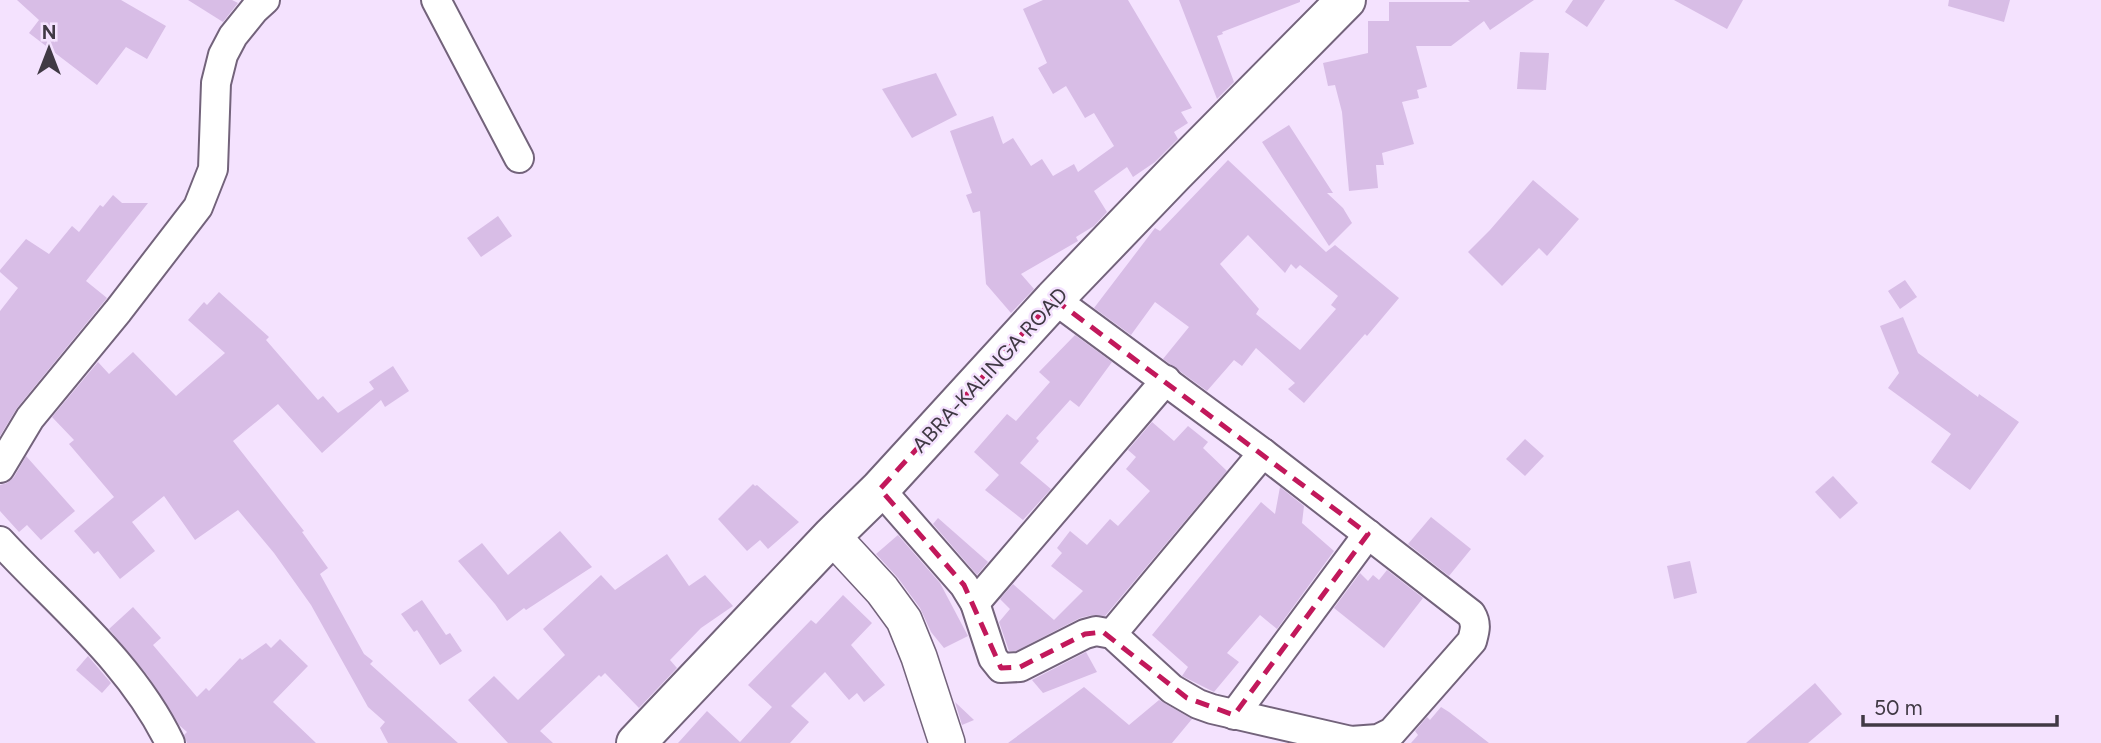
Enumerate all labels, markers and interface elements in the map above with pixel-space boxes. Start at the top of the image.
north arrow [14,14,84,84]
text: N [42,21,56,44]
street label: ABRA-KALINGA ROAD [907,282,1073,457]
scale bar [1863,684,2057,728]
text: 50 m [1874,695,1923,720]

